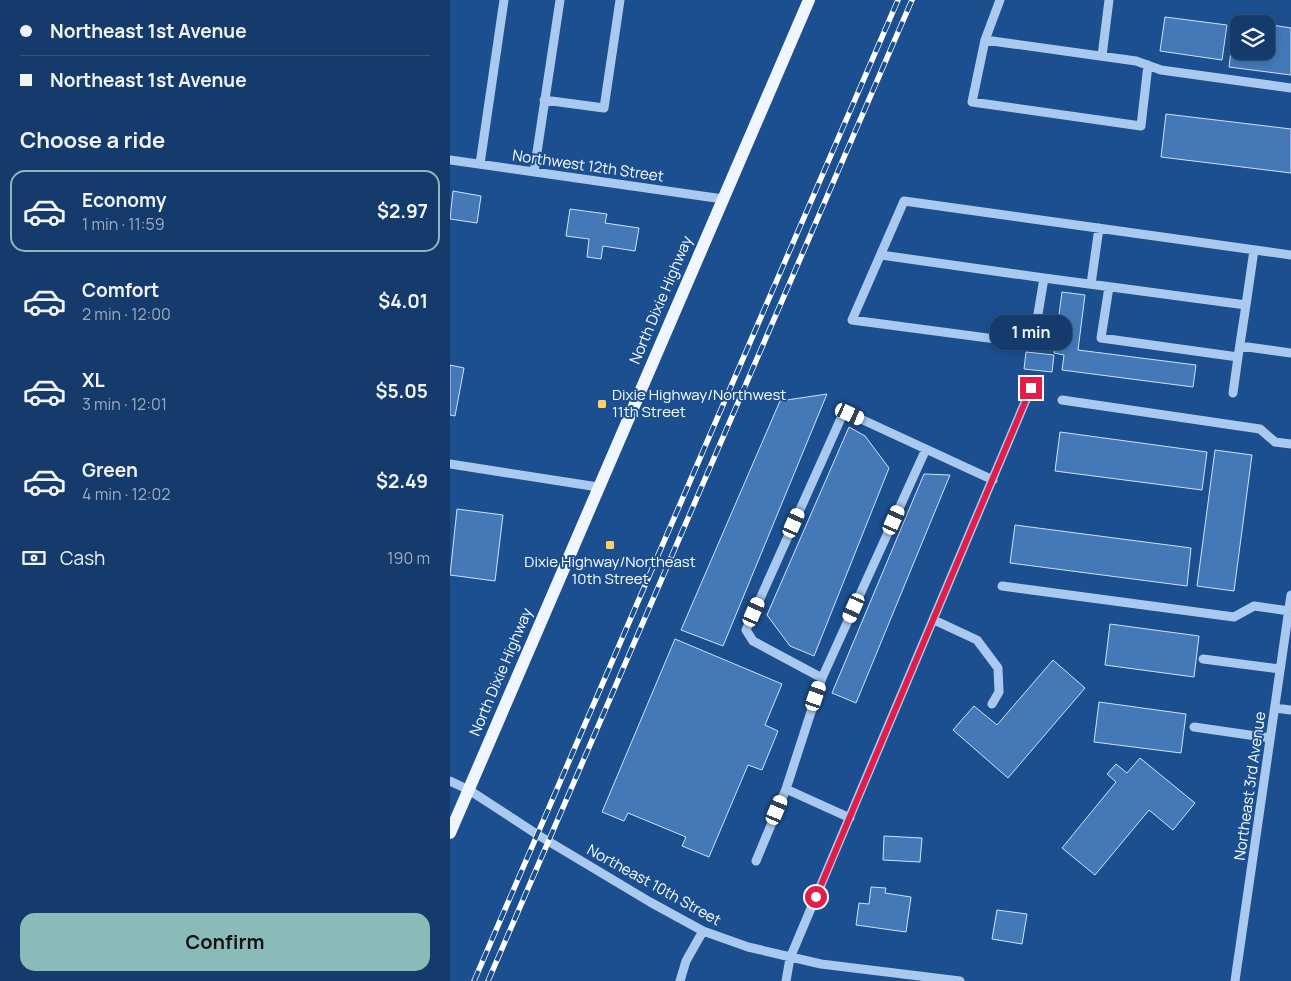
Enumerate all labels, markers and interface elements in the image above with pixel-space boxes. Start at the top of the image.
map controls [1230,15,1275,60]
button: layers [1230,15,1275,60]
text: Northeast 1st Avenue [50,18,247,44]
text: Northeast 1st Avenue [50,67,247,93]
text: Choose a ride [20,125,165,155]
street label: Northwest 12th Street [511,144,665,187]
text: Economy [82,187,166,213]
icon: car [22,189,67,234]
text: $2.97 [377,198,428,224]
text: 1 min · 11:59 [82,213,165,235]
street label: North Dixie Highway [624,232,697,367]
text: Comfort [82,277,159,303]
icon: car [22,279,67,324]
text: $4.01 [378,288,428,314]
text: 2 min · 12:00 [82,303,171,325]
callout: 1 min [990,316,1072,350]
text: 1 min [1011,321,1051,343]
text: XL [82,367,105,393]
icon: car [22,369,67,414]
route end [1020,377,1042,399]
text: $5.05 [376,378,428,404]
place label: Dixie Highway/Northwest 11th Street [612,384,786,422]
text: 3 min · 12:01 [82,393,167,415]
marker: Dixie Highway/Northwest 11th Street [596,398,608,410]
car [833,401,866,427]
text: Green [82,457,138,483]
icon: car [22,459,67,504]
text: $2.49 [376,468,428,494]
text: 4 min · 12:02 [82,483,171,505]
car [881,503,906,537]
car [781,506,806,540]
marker: Dixie Highway/Northeast 10th Street [604,539,616,551]
icon: cash [20,544,48,572]
text: Cash [60,545,105,571]
text: 190 m [387,547,430,569]
place label: Dixie Highway/Northeast 10th Street [524,551,696,589]
car [841,591,866,625]
car [741,595,766,629]
street label: North Dixie Highway [464,604,537,739]
car [804,679,827,713]
street label: Northeast 3rd Avenue [1229,710,1270,862]
car [764,793,789,827]
street label: Northeast 10th Street [583,839,725,930]
route start [805,886,827,908]
button: Confirm [20,913,430,971]

